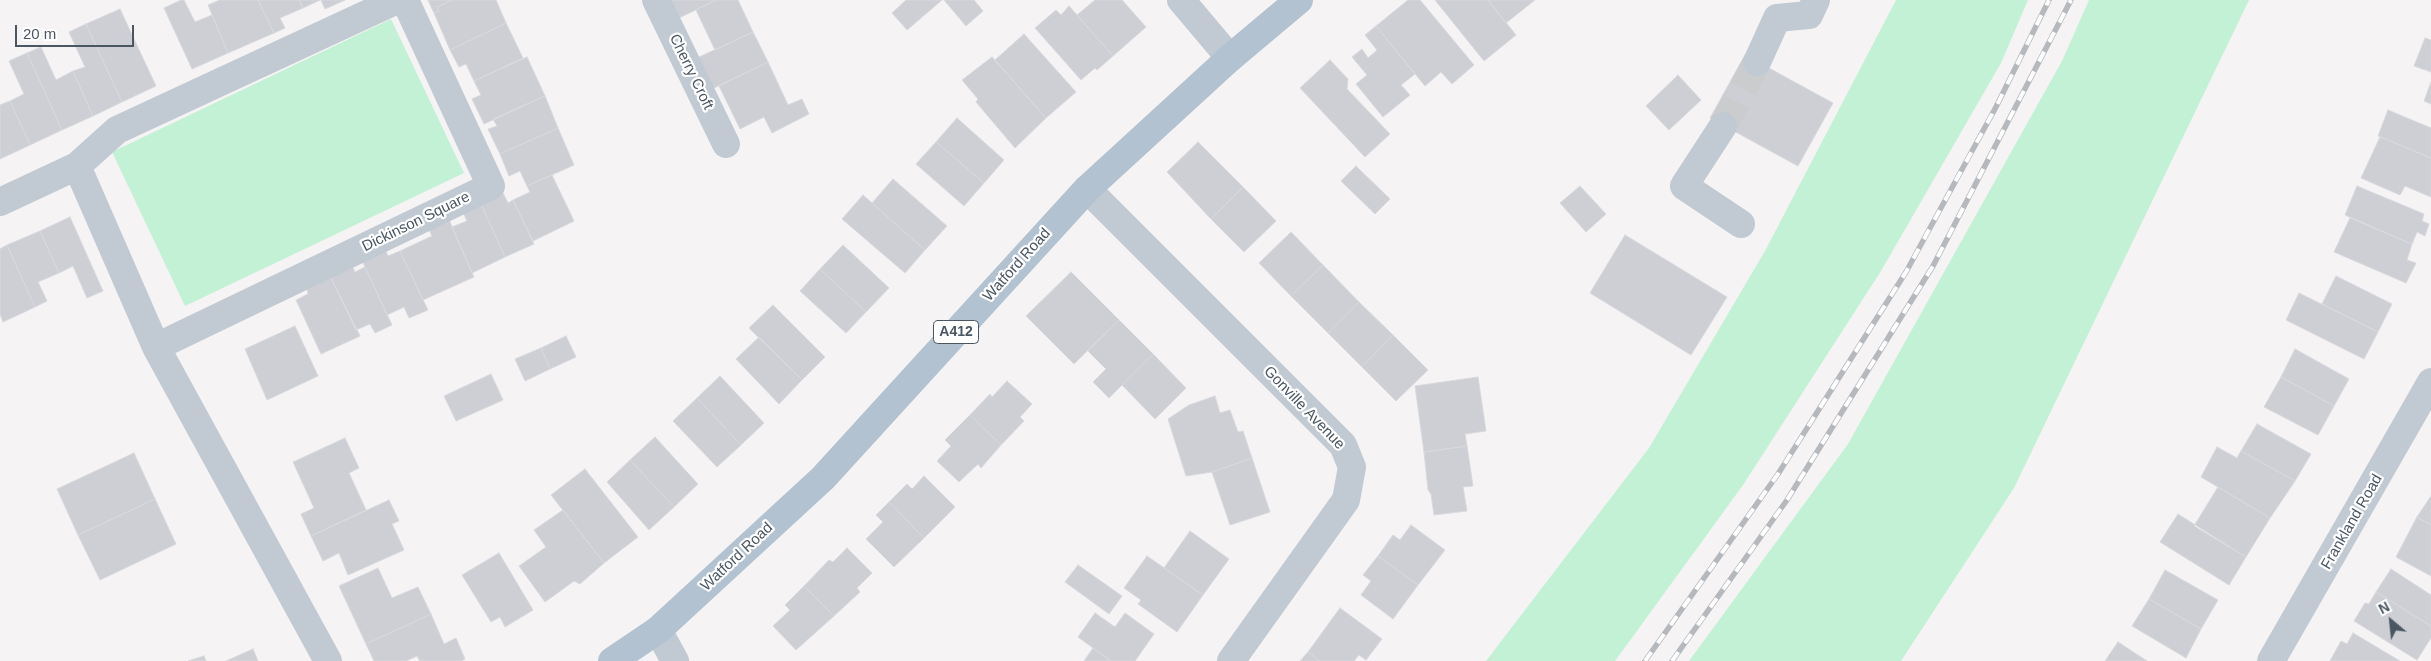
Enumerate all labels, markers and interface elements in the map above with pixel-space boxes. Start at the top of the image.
scale bar [18,15,136,47]
text: 20 m [23,25,56,42]
street label: Cherry Croft [665,31,717,113]
street label: Dickinson Square [359,188,473,256]
street label: Watford Road [980,225,1054,305]
road number: A412 [934,321,978,344]
street label: Gonville Avenue [1260,363,1348,453]
street label: Frankland Road [2318,471,2386,573]
street label: Watford Road [697,519,777,595]
north arrow [2366,596,2416,646]
text: N [2376,598,2392,617]

